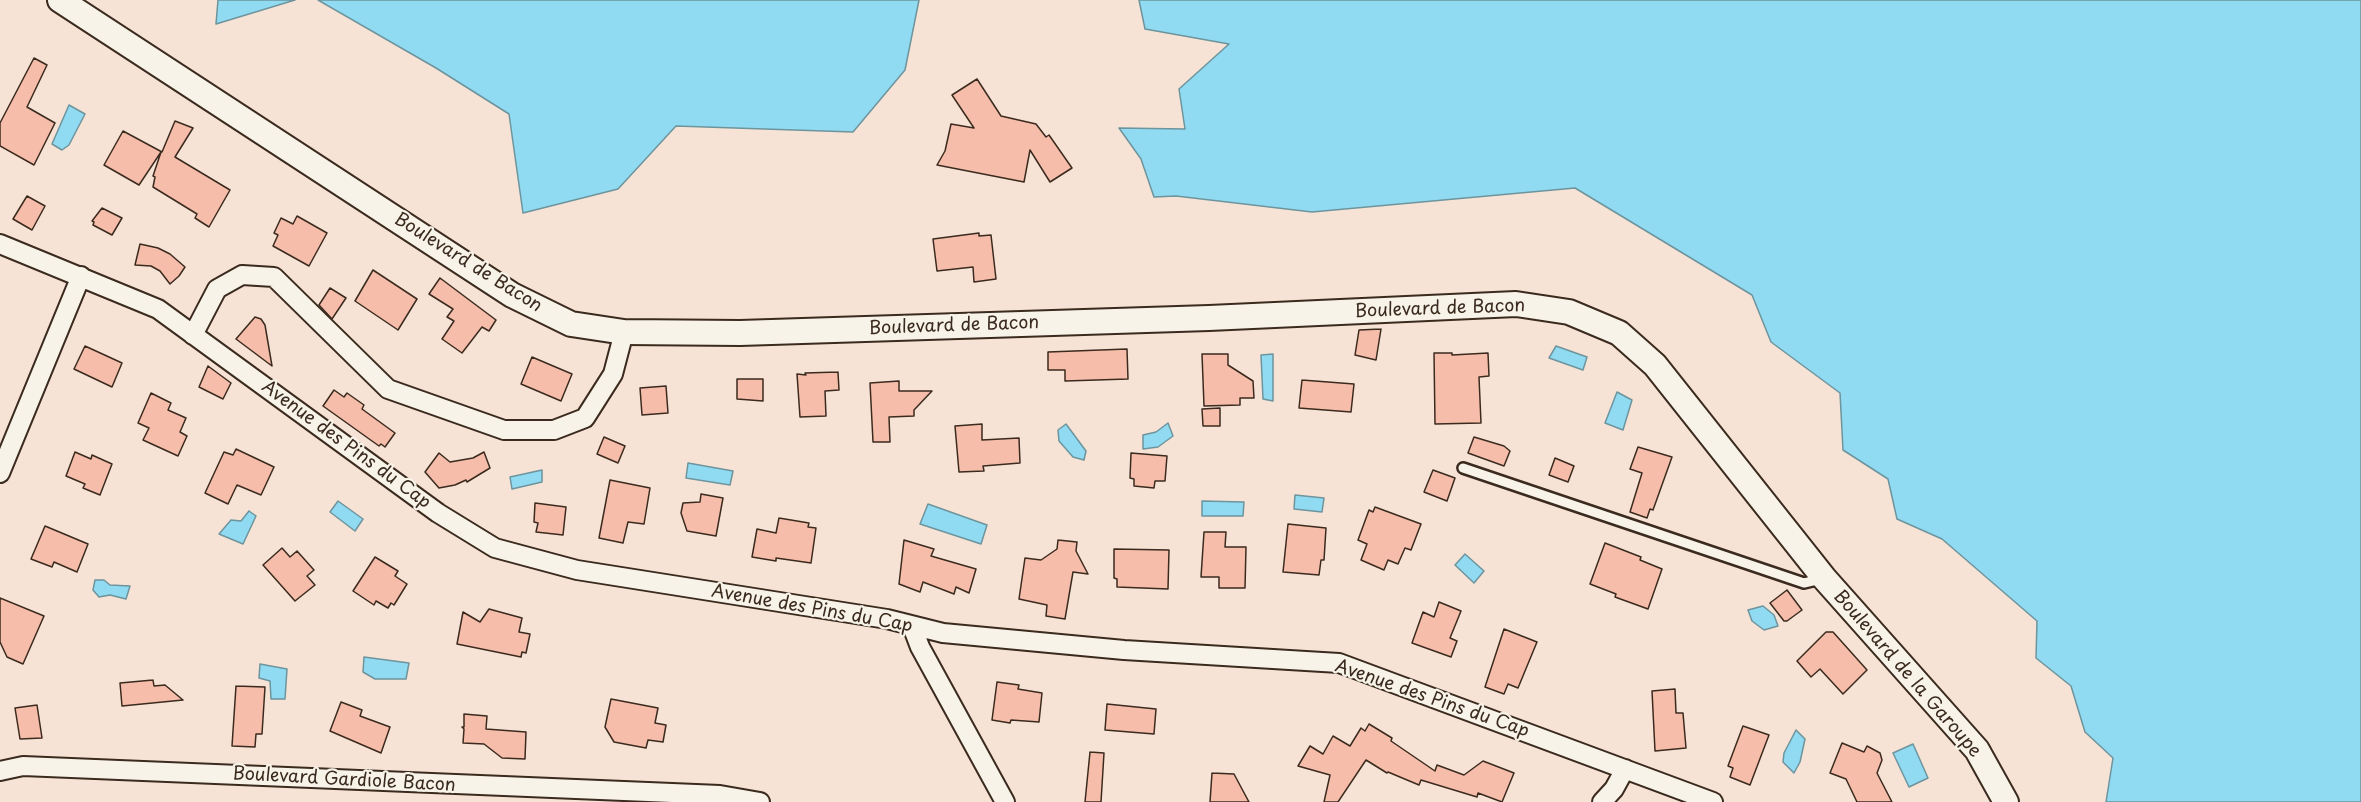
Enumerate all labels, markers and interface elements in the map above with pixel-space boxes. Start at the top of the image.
street label: Boulevard de Bacon [390,209,546,317]
street label: Boulevard de Bacon [1355,295,1525,323]
street label: Boulevard de Bacon [869,312,1039,340]
street label: Avenue des Pins du Cap [257,376,435,514]
street label: Avenue des Pins du Cap [710,581,914,637]
street label: Boulevard de la Garoupe [1829,586,1985,762]
street label: Avenue des Pins du Cap [1332,656,1532,742]
street label: Boulevard Gardiole Bacon [232,763,456,797]

